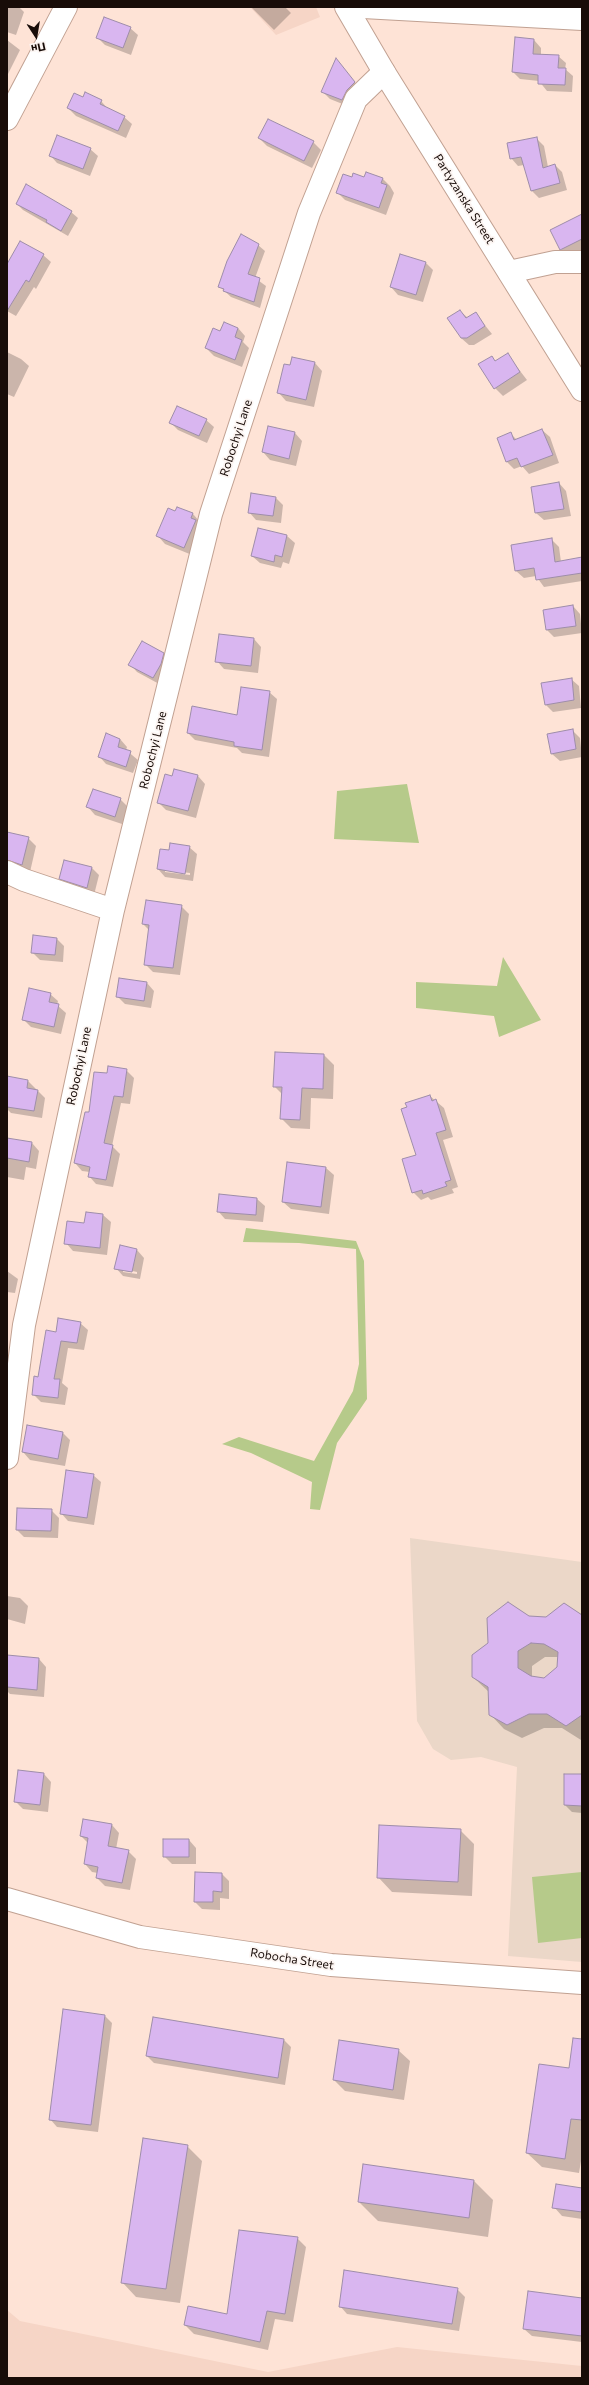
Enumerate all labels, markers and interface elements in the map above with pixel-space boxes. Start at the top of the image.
north arrow [16,16,56,56]
text: Пн [30,40,47,56]
street label: Partyzanska Street [431,151,497,247]
street label: Robochyi Lane [217,398,255,478]
street label: Robochyi Lane [136,710,170,790]
street label: Robochyi Lane [64,1026,94,1106]
street label: Robocha Street [249,1945,335,1973]

